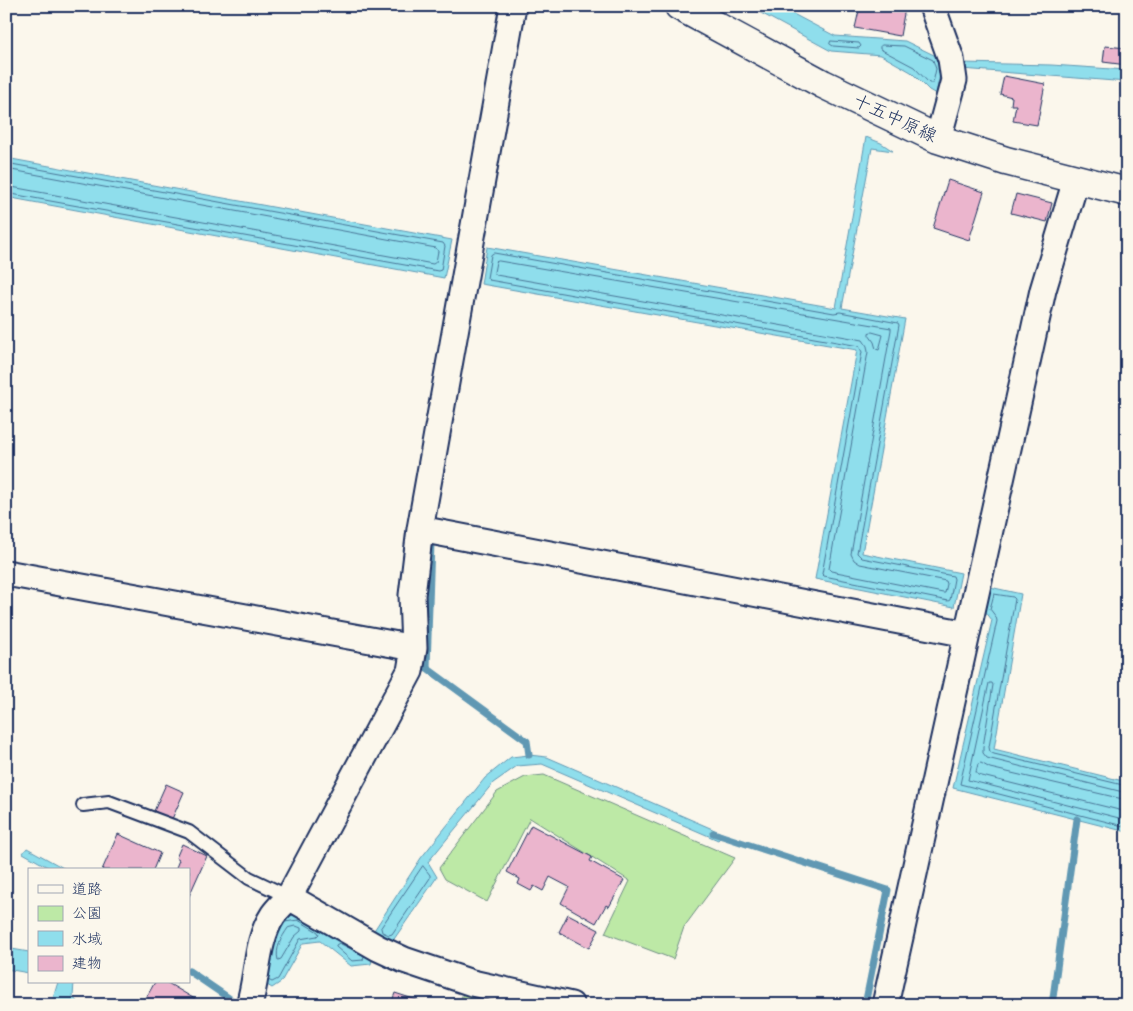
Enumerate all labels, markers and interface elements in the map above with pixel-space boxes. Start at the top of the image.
street label: 十五中原線 [848,89,940,151]
legend [28,868,190,984]
text: 道路 [72,879,102,901]
text: 公園 [72,903,102,925]
text: 水域 [72,929,102,951]
text: 建物 [72,953,102,975]

